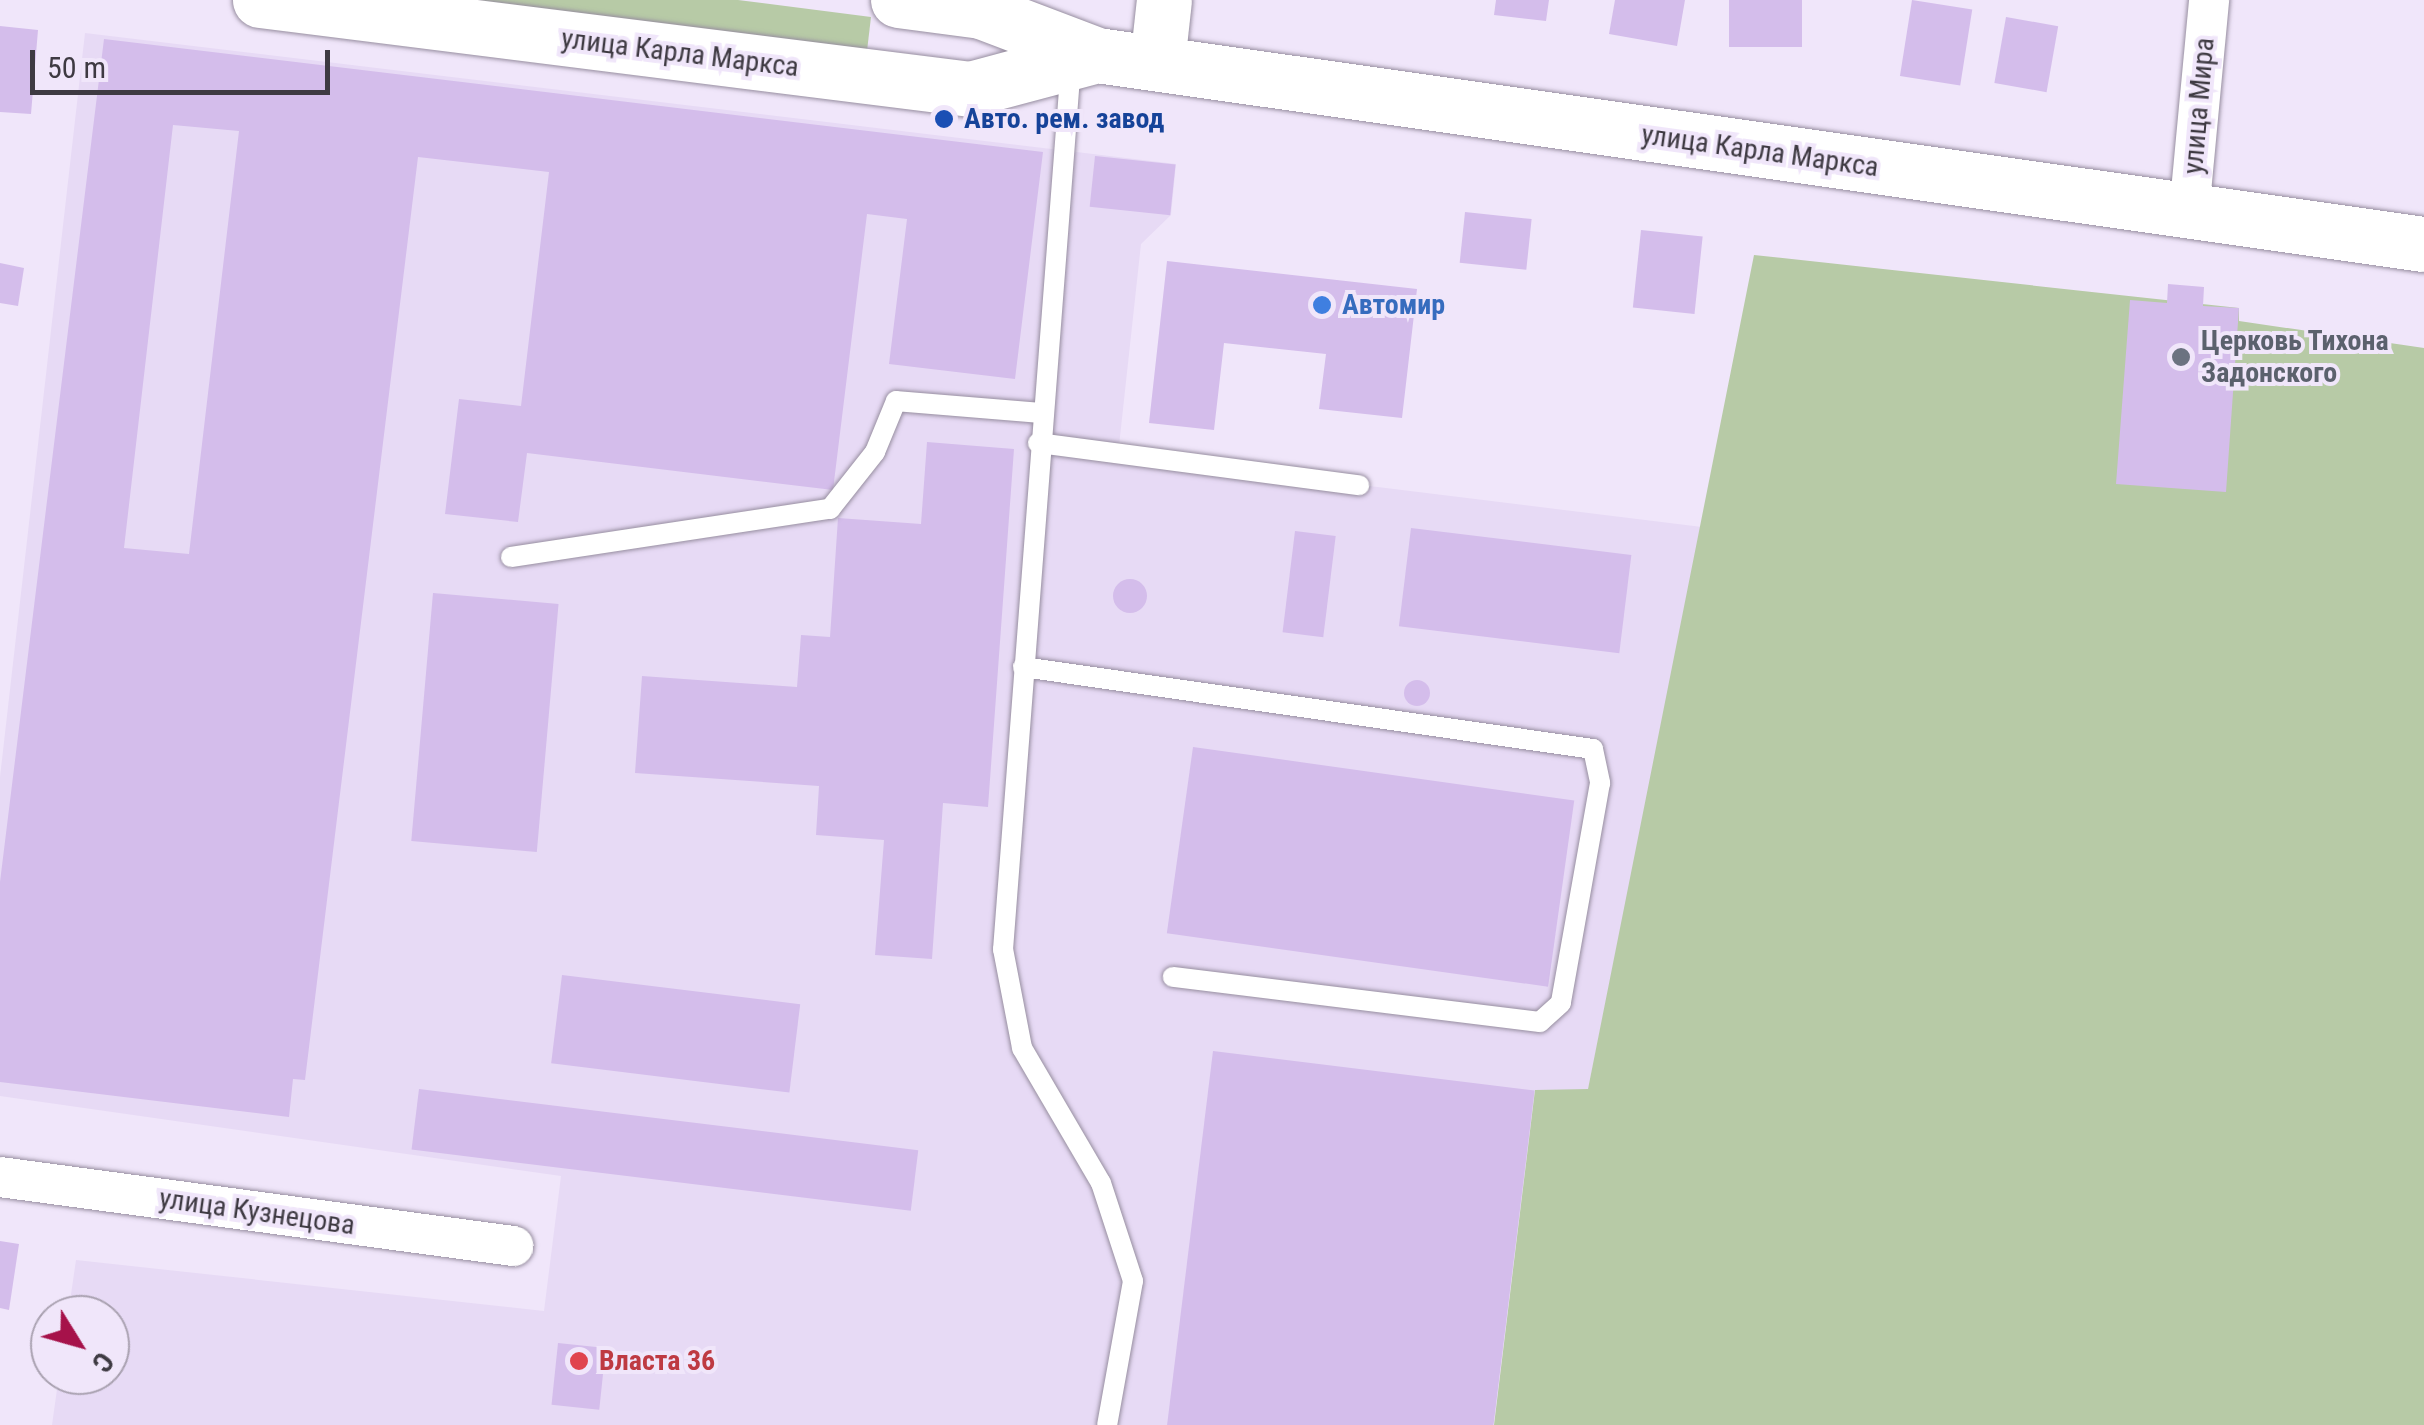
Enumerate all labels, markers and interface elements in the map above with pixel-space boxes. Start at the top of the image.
street label: улица Карла Маркса [559,22,801,84]
scale bar [35,30,335,92]
street label: улица Мира [2176,36,2222,176]
text: 50 m [47,50,106,85]
place label: Авто. рем. завод [964,102,1164,136]
marker: Авто. рем. завод [933,108,955,130]
street label: улица Карла Маркса [1639,118,1881,184]
place label: Автомир [1342,288,1445,322]
marker: Автомир [1311,294,1333,316]
place label: Церковь Тихона Задонского [2201,324,2389,390]
marker: Церковь Тихона Задонского [2170,346,2192,368]
street label: улица Кузнецова [157,1182,357,1242]
north arrow [30,1295,130,1395]
place label: Власта 36 [599,1344,715,1378]
text: С [85,1346,121,1378]
marker: Власта 36 [568,1350,590,1372]

